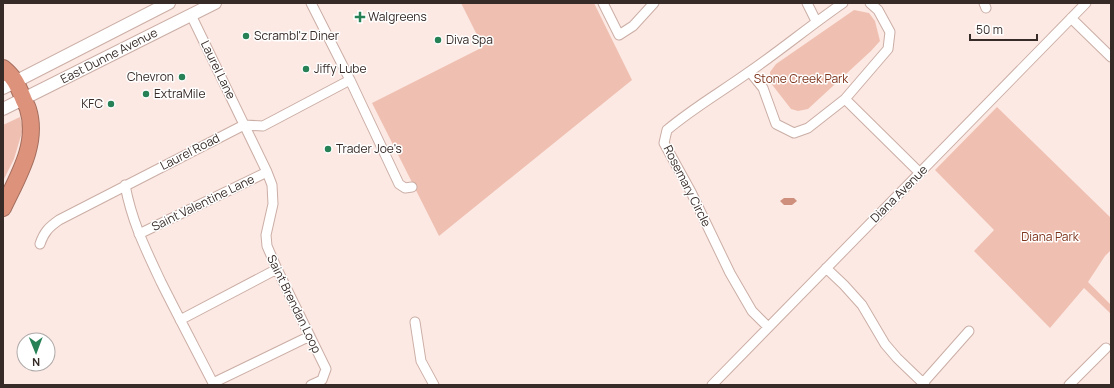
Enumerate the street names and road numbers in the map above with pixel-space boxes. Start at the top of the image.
street label: East Dunne Avenue [57,24,160,87]
street label: Laurel Lane [197,38,240,102]
street label: Laurel Road [157,129,222,174]
street label: Rosemary Circle [660,142,715,229]
street label: Diana Avenue [866,161,931,226]
street label: Saint Valentine Lane [149,170,257,235]
street label: Saint Brendan Loop [263,252,326,356]

